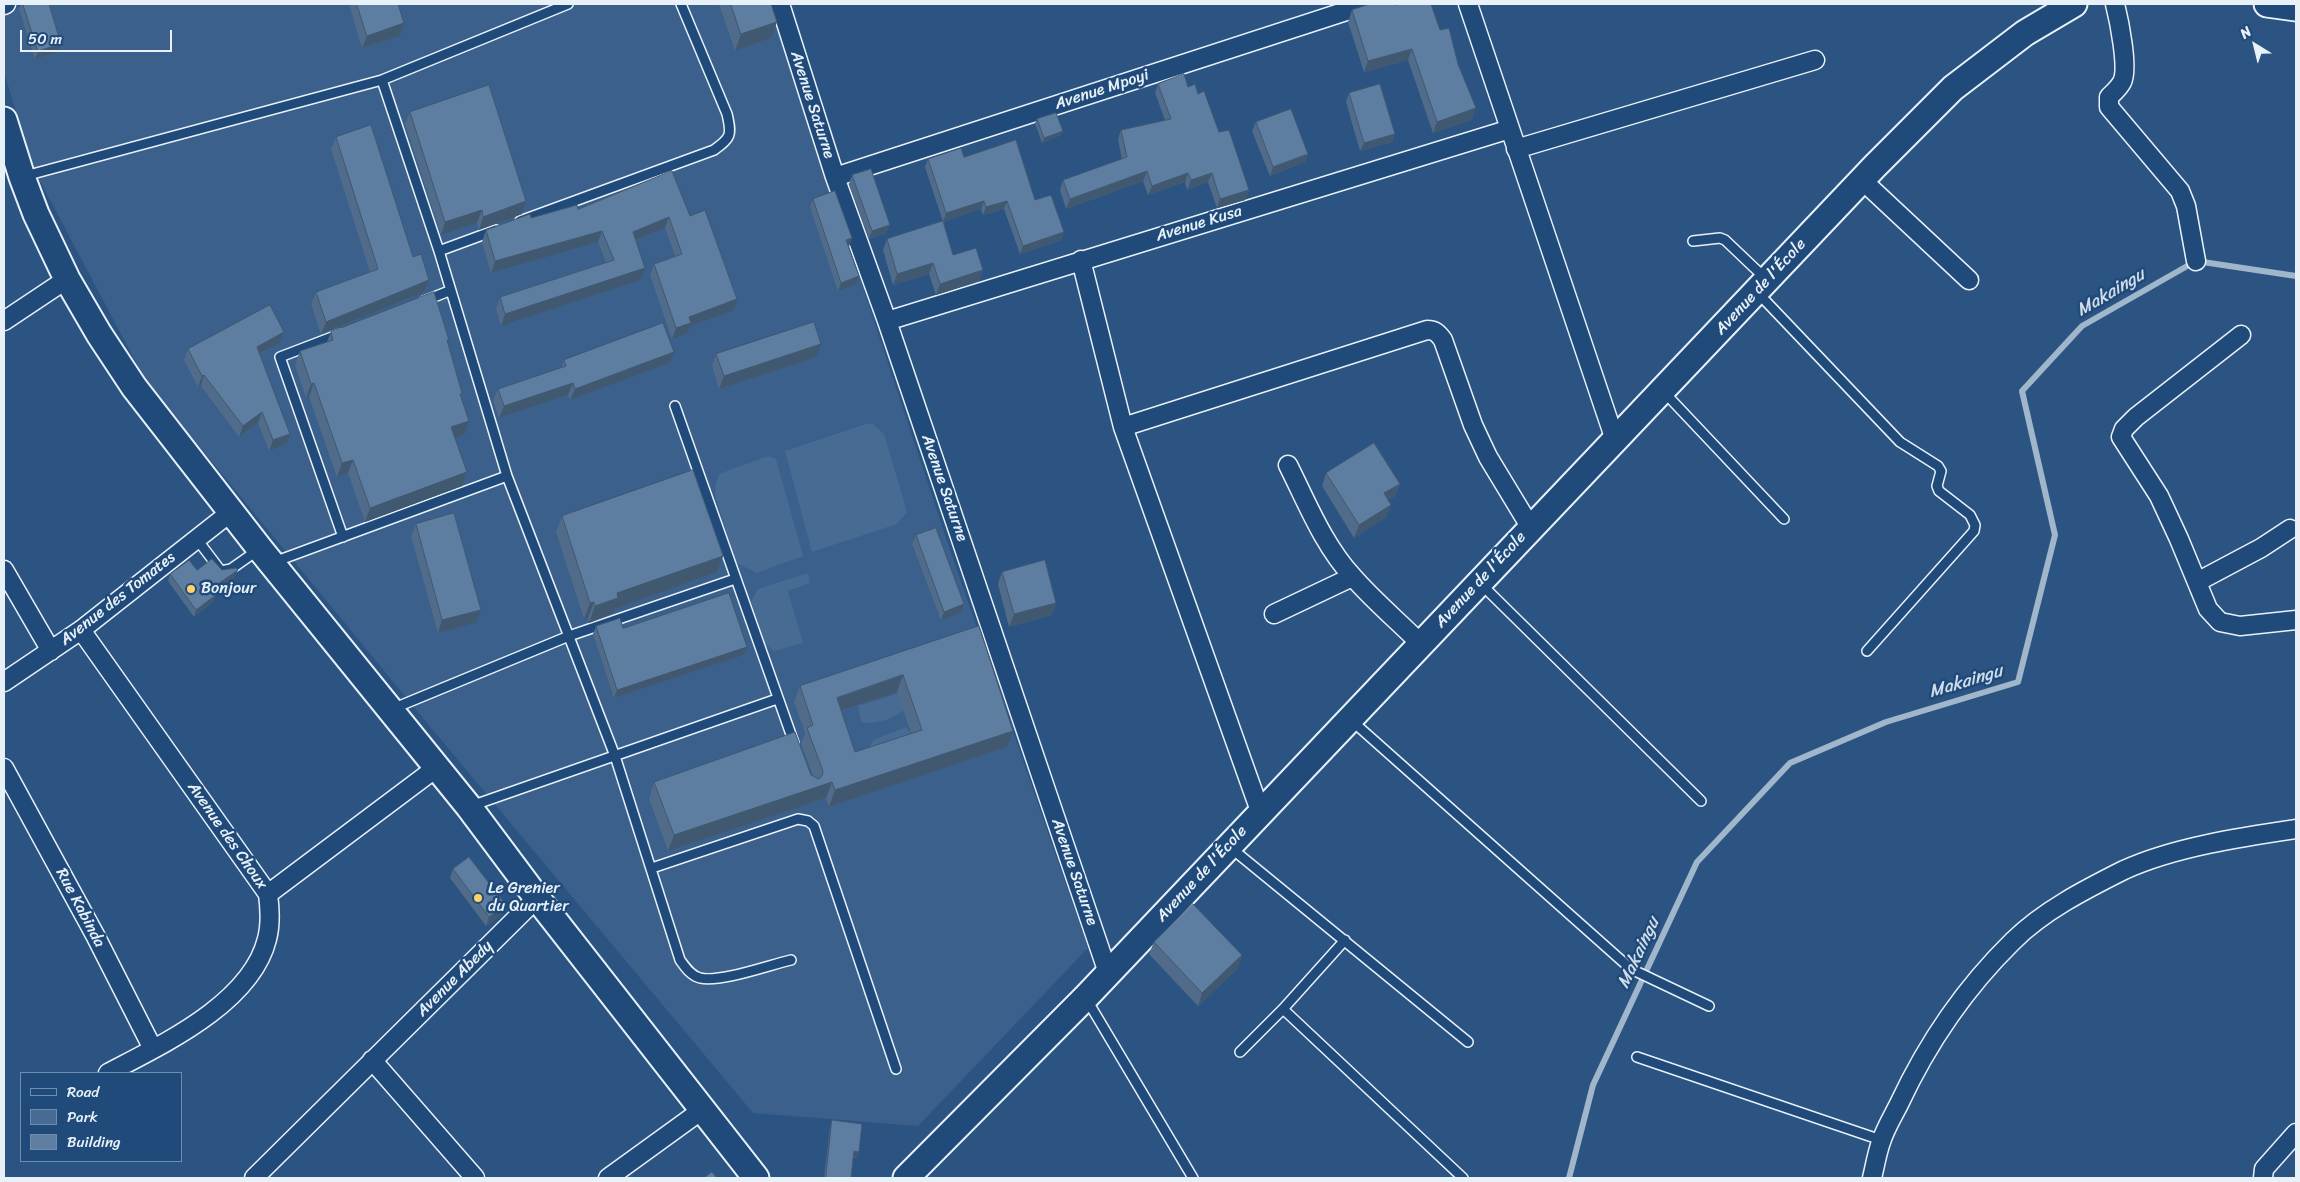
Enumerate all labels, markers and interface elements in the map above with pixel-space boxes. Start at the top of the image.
scale bar [22,20,175,52]
north arrow [2230,20,2280,70]
text: N [2235,20,2257,45]
text: 50 m [28,26,62,52]
street label: Avenue Saturne [786,49,838,161]
street label: Avenue Mpoyi [1053,66,1151,114]
street label: Avenue Kusa [1154,202,1244,246]
street label: Avenue de l'École [1712,235,1810,339]
water label: Makaingu [2073,264,2149,322]
street label: Avenue Saturne [917,432,971,544]
street label: Avenue de l'École [1432,528,1530,632]
street label: Avenue des Tomates [57,548,179,650]
place label: Bonjour [201,579,256,599]
marker: Bonjour [185,583,197,595]
water label: Makaingu [1927,661,2005,703]
street label: Avenue des Choux [183,779,271,893]
street label: Avenue Saturne [1047,816,1101,928]
street label: Avenue de l'École [1153,822,1251,926]
street label: Rue Kabinda [51,865,109,951]
place label: Le Grenier du Quartier [488,879,569,917]
marker: Le Grenier du Quartier [472,892,484,904]
water label: Makaingu [1613,914,1665,992]
street label: Avenue Abedy [413,937,497,1021]
legend [20,1072,182,1162]
text: Road [67,1079,99,1105]
text: Park [67,1104,98,1130]
text: Building [67,1129,121,1155]

